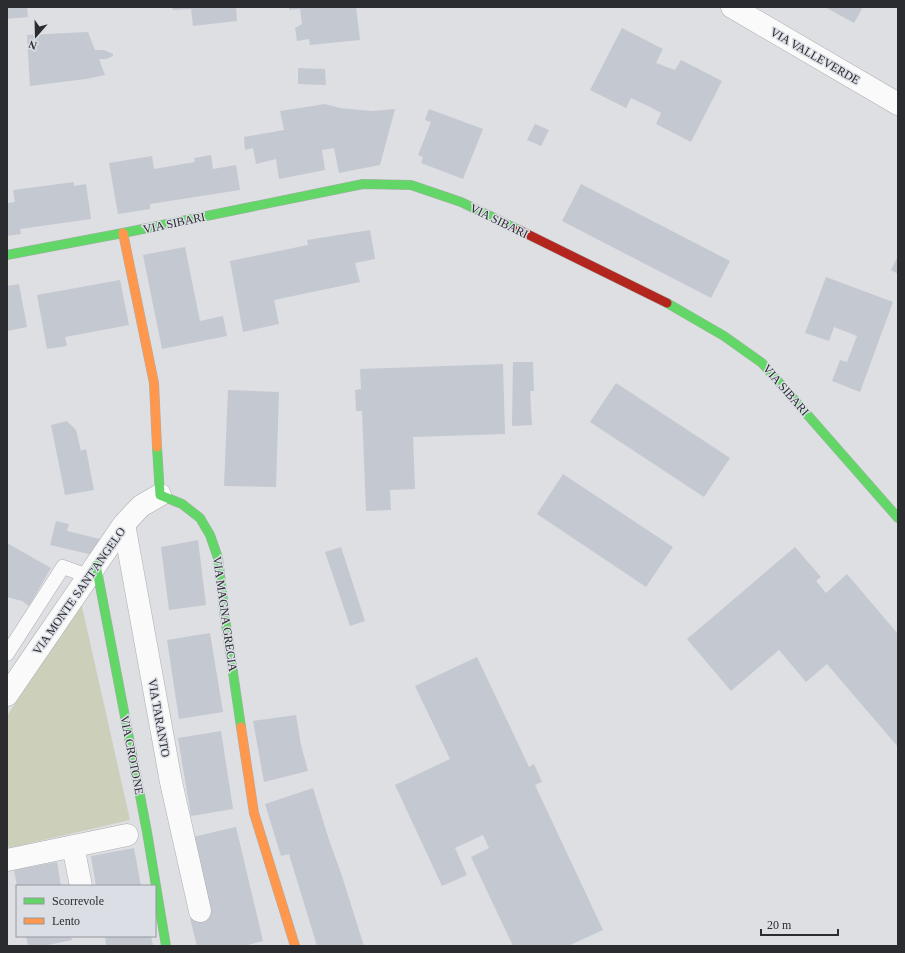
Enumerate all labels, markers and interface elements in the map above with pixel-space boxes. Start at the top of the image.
north arrow [16,16,56,56]
street label: VIA VALLEVERDE [768,25,862,87]
text: N [27,38,38,52]
street label: VIA SIBARI [468,201,530,241]
street label: VIA SIBARI [142,210,206,236]
street label: VIA SIBARI [760,362,812,418]
street label: VIA MONTE SANT'ANGELO [30,524,129,657]
street label: VIA MAGNA GRECIA [210,556,240,673]
street label: VIA TARANTO [145,678,173,759]
street label: VIA CROTONE [117,714,147,796]
legend [16,885,156,937]
text: Scorrevole [52,894,104,908]
scale bar [761,911,838,937]
text: Lento [52,914,80,928]
text: 20 m [767,918,792,932]

